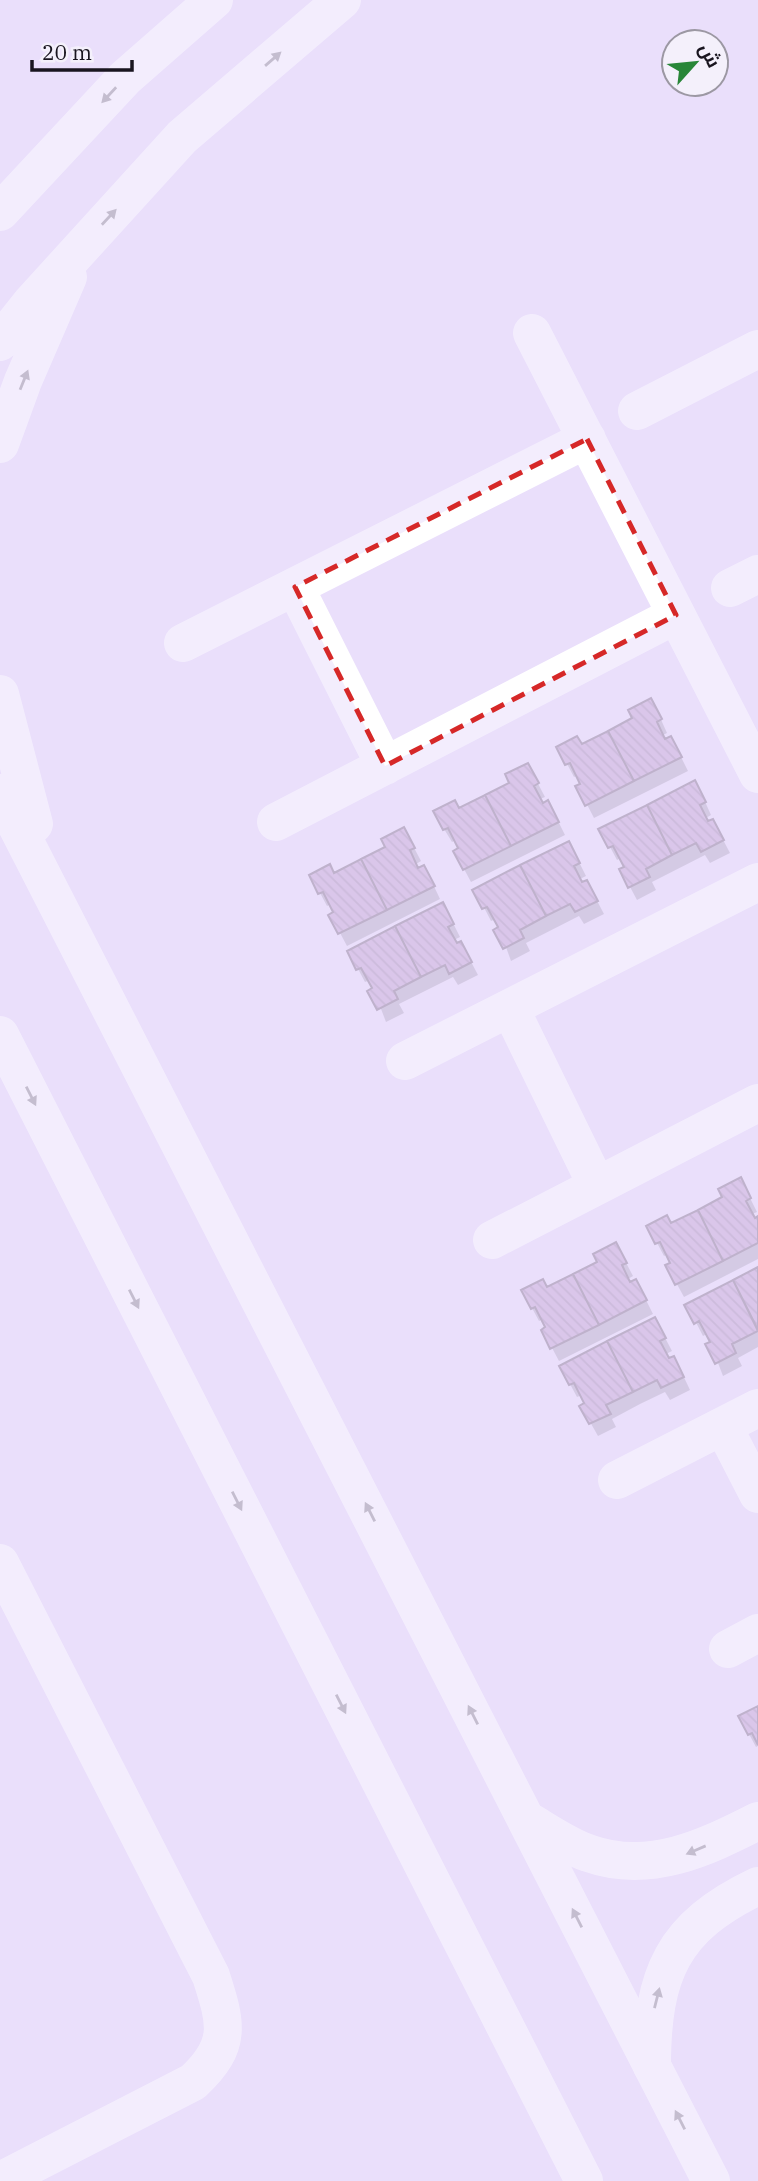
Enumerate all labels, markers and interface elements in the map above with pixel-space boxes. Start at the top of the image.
scale bar [32,28,131,72]
north arrow [660,28,730,98]
text: 20 m [42,38,92,66]
text: ش [694,39,726,72]
one-way arrow [264,51,282,67]
one-way arrow [101,86,117,103]
one-way arrow [101,209,117,226]
one-way arrow [18,369,29,390]
one-way arrow [25,1086,37,1106]
one-way arrow [129,1289,140,1309]
one-way arrow [232,1491,243,1511]
one-way arrow [364,1502,376,1522]
one-way arrow [335,1694,346,1714]
one-way arrow [467,1705,479,1725]
one-way arrow [686,1844,706,1856]
one-way arrow [571,1908,582,1928]
one-way arrow [652,1987,663,2009]
one-way arrow [675,2110,686,2130]

